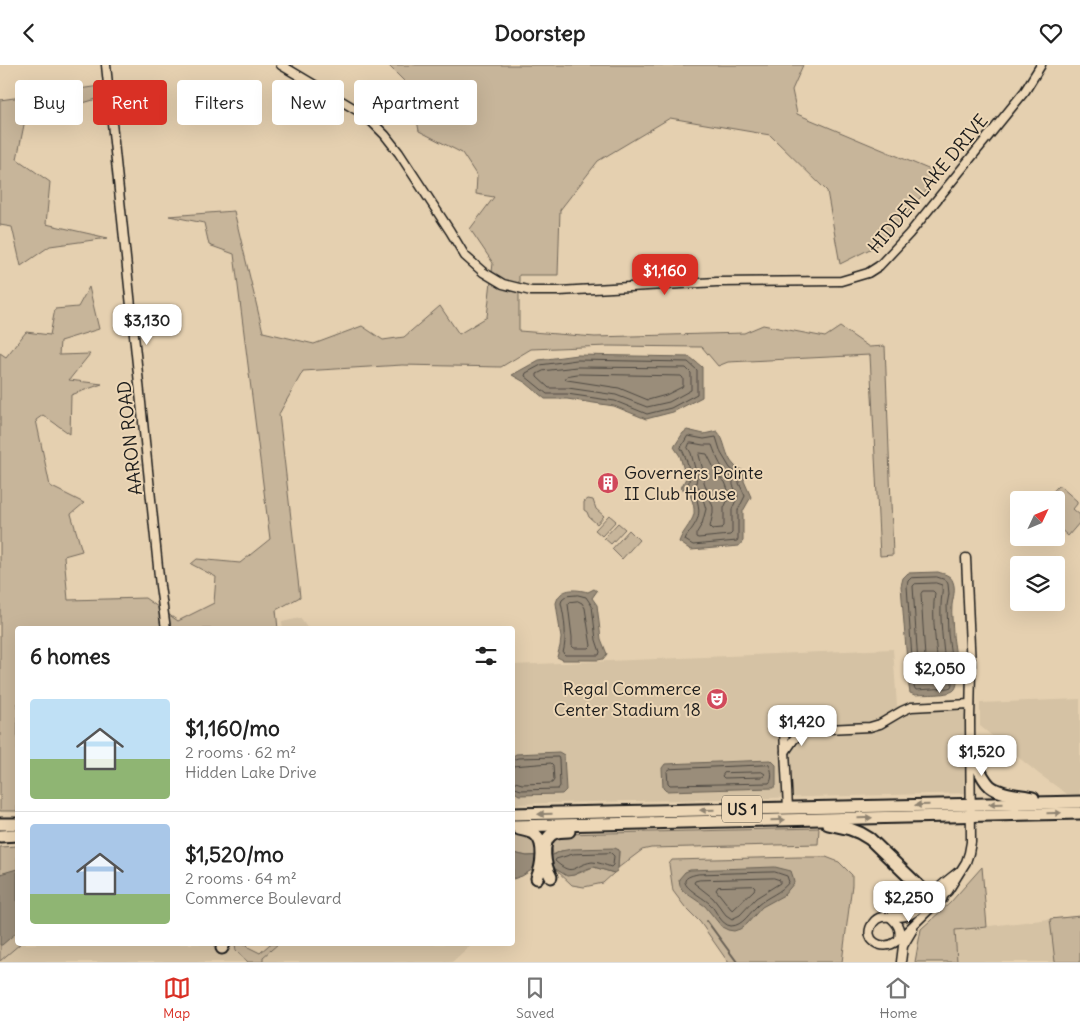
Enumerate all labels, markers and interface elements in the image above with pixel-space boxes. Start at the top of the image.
icon: back [15,19,43,47]
text: Doorstep [495,19,585,47]
icon: heart [1037,19,1065,47]
chip: Buy [15,80,83,125]
chip: Rent [93,80,167,125]
chip: Filters [177,80,262,125]
chip: New [272,80,344,125]
chip: Apartment [354,80,477,125]
street label: HIDDEN LAKE DRIVE [863,109,993,258]
pin: $1,160 [624,253,706,296]
text: $1,160 [643,260,687,280]
pin: $3,130 [106,303,188,346]
text: $3,130 [124,310,170,330]
street label: AARON ROAD [112,380,147,496]
place label: Governers Pointe II Club House [624,461,763,505]
building icon: Governers Pointe II Club House [596,471,620,495]
north arrow [1010,491,1065,546]
map controls [1010,491,1065,611]
button: layers [1010,556,1065,611]
icon: filters [472,642,500,670]
text: 6 homes [30,643,110,670]
pin: $2,050 [899,651,981,694]
text: $2,050 [914,658,966,678]
place label: Regal Commerce Center Stadium 18 [554,677,701,721]
theatre icon: Regal Commerce Center Stadium 18 [705,687,729,711]
pin: $1,420 [761,705,843,747]
text: $1,420 [779,711,825,731]
text: $1,160/mo [185,715,280,742]
icon: home [70,719,130,779]
pin: $1,520 [941,735,1023,777]
text: $1,520 [959,741,1005,761]
text: 2 rooms · 62 m² [185,742,296,762]
text: Hidden Lake Drive [185,762,317,782]
road number: US 1 [722,796,762,823]
one-way arrow [988,800,1004,808]
one-way arrow [914,802,930,810]
one-way arrow [699,806,715,814]
one-way arrow [1047,809,1063,817]
one-way arrow [536,810,552,818]
one-way arrow [858,814,874,822]
one-way arrow [771,816,787,824]
text: $1,520/mo [185,841,284,868]
icon: home [70,844,130,904]
text: 2 rooms · 64 m² [185,868,297,888]
pin: $2,250 [868,881,950,923]
text: $2,250 [884,887,934,907]
text: Commerce Boulevard [185,888,341,908]
tab: Map [163,974,191,1022]
tab: Saved [516,974,554,1022]
tab: Home [880,974,917,1022]

